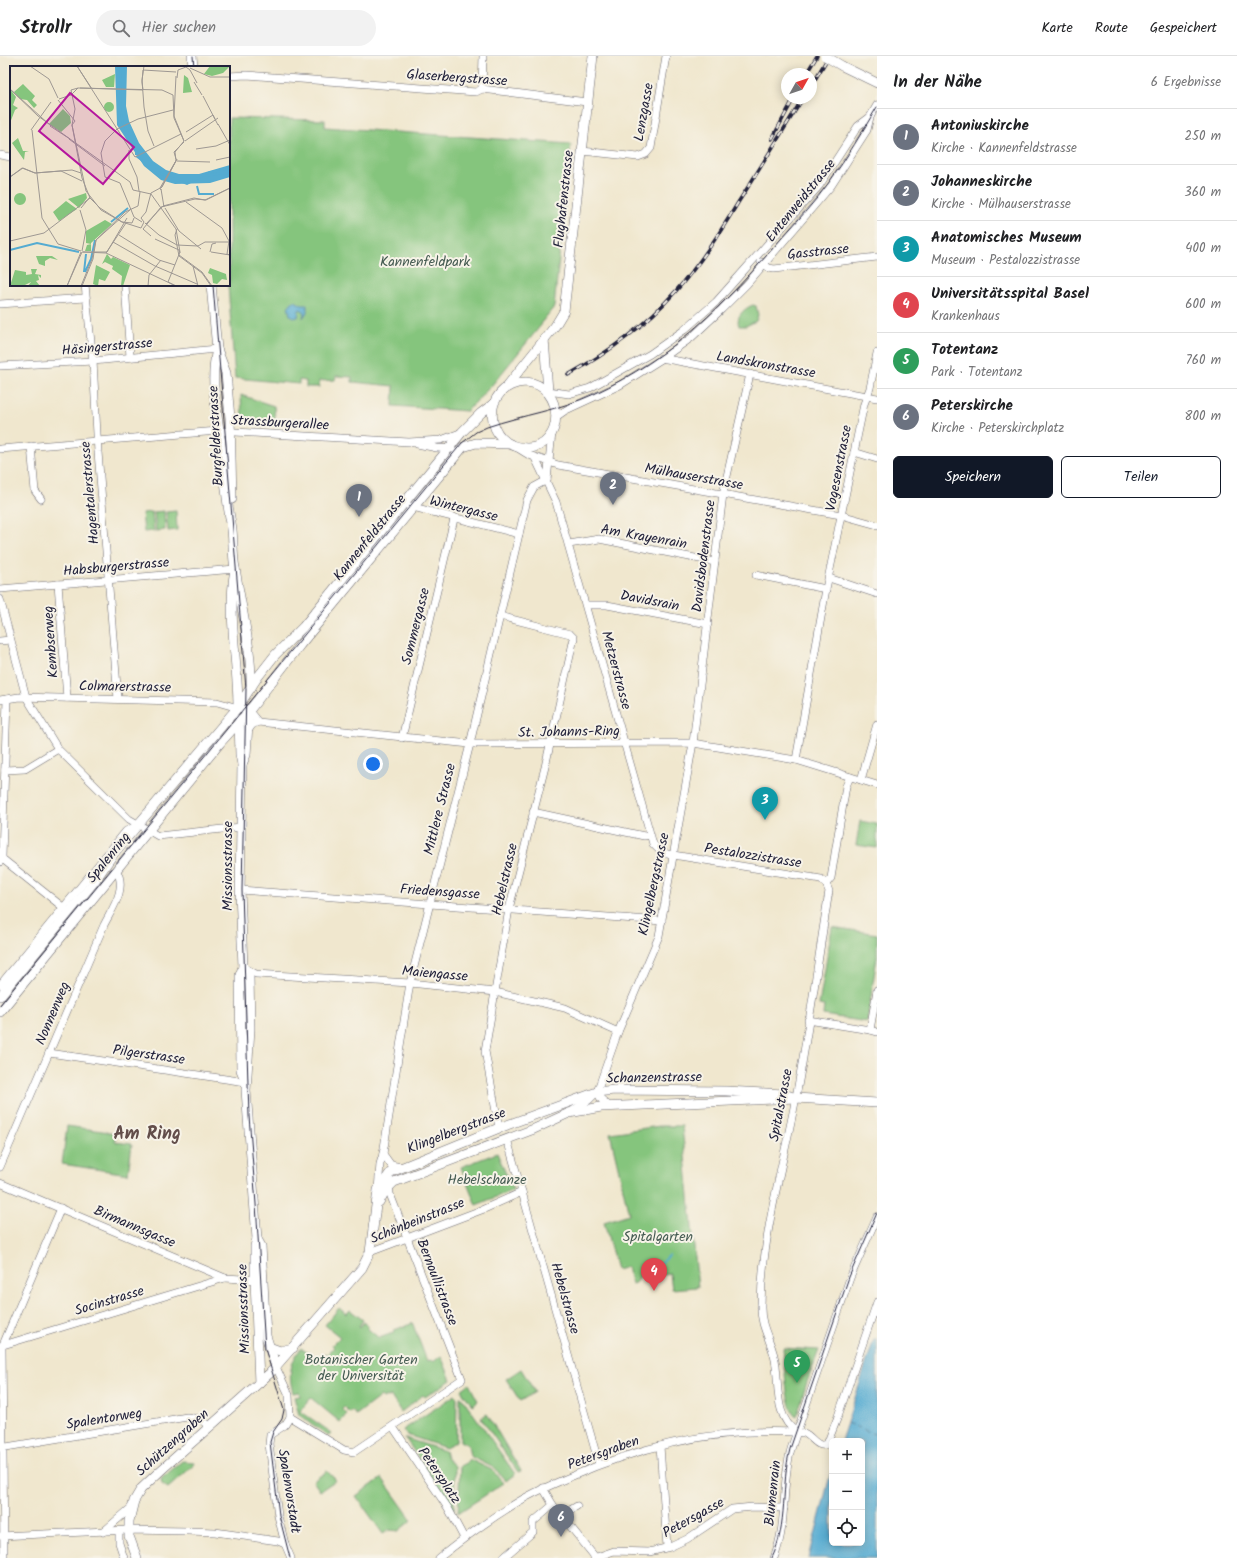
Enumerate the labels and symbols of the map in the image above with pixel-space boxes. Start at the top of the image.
street label: Glaserbergstrasse [406,63,509,93]
inset map [10,66,230,286]
north arrow [781,68,817,104]
street label: Lenzgasse [628,81,660,143]
street label: Flughafenstrasse [548,149,580,249]
street label: Entenweidstrasse [760,154,842,247]
street label: Gasstrasse [786,238,851,266]
park label: Kannenfeldpark [380,251,470,273]
street label: Häsingerstrasse [61,332,154,362]
street label: Landskronstrasse [714,345,818,385]
street label: Burgfelderstrasse [202,384,230,487]
street label: Strassburgerallee [230,409,330,437]
street label: Vogesenstrasse [820,423,858,513]
street label: Hagentalerstrasse [74,440,105,545]
street label: Mülhauserstrasse [643,457,746,497]
pin: 2 [600,472,626,505]
pin: 1 [346,484,372,517]
street label: Kannenfeldstrasse [328,489,412,586]
street label: Wintergasse [427,490,501,528]
street label: Davidsbodenstrasse [686,498,722,614]
street label: Am Krayenrain [599,519,689,555]
street label: Habsburgerstrasse [62,551,171,583]
street label: Davidsrain [618,584,681,617]
street label: Sommergasse [396,585,436,667]
street label: Kembserweg [38,605,64,679]
street label: Metzerstrasse [595,628,637,713]
street label: Colmarerstrasse [79,675,172,699]
street label: St. Johanns-Ring [518,720,620,744]
your location [363,754,383,774]
street label: Mittlere Strasse [418,760,462,857]
pin: 3 [752,787,778,820]
street label: Missionsstrasse [217,820,239,911]
street label: Spalenring [81,827,136,888]
street label: Klingelbergstrasse [632,830,676,938]
street label: Pestalozzistrasse [703,837,804,875]
street label: Hebelstrasse [486,840,524,918]
street label: Friedensgasse [399,878,481,906]
street label: Maiengasse [401,960,470,988]
street label: Nonnenweg [30,978,76,1048]
street label: Pilgerstrasse [111,1039,187,1071]
street label: Schanzenstrasse [606,1066,703,1090]
street label: Spitalstrasse [763,1066,799,1143]
street label: Klingelbergstrasse [404,1102,510,1160]
district label: Am Ring [113,1120,181,1149]
park label: Hebelschanze [448,1169,527,1191]
street label: Schönbeinstrasse [367,1192,469,1250]
street label: Birmannsgasse [90,1200,180,1254]
park label: Spitalgarten [623,1226,693,1248]
street label: Bernoullistrasse [410,1236,464,1330]
pin: 4 [641,1258,667,1291]
street label: Hebelstrasse [544,1260,586,1337]
street label: Missionsstrasse [231,1263,257,1354]
street label: Socinstrasse [72,1280,147,1322]
park label: Botanischer Garten der Universität [304,1349,418,1387]
pin: 5 [784,1350,810,1383]
street label: Spalentorweg [65,1402,144,1436]
street label: Schützengraben [131,1404,214,1482]
street label: Petersgraben [564,1430,642,1476]
street label: Petersplatz [412,1443,466,1508]
street label: Spalenvorstadt [271,1447,307,1535]
street label: Blumenrain [759,1459,787,1527]
street label: Petersgasse [659,1492,729,1544]
pin: 6 [548,1504,574,1537]

